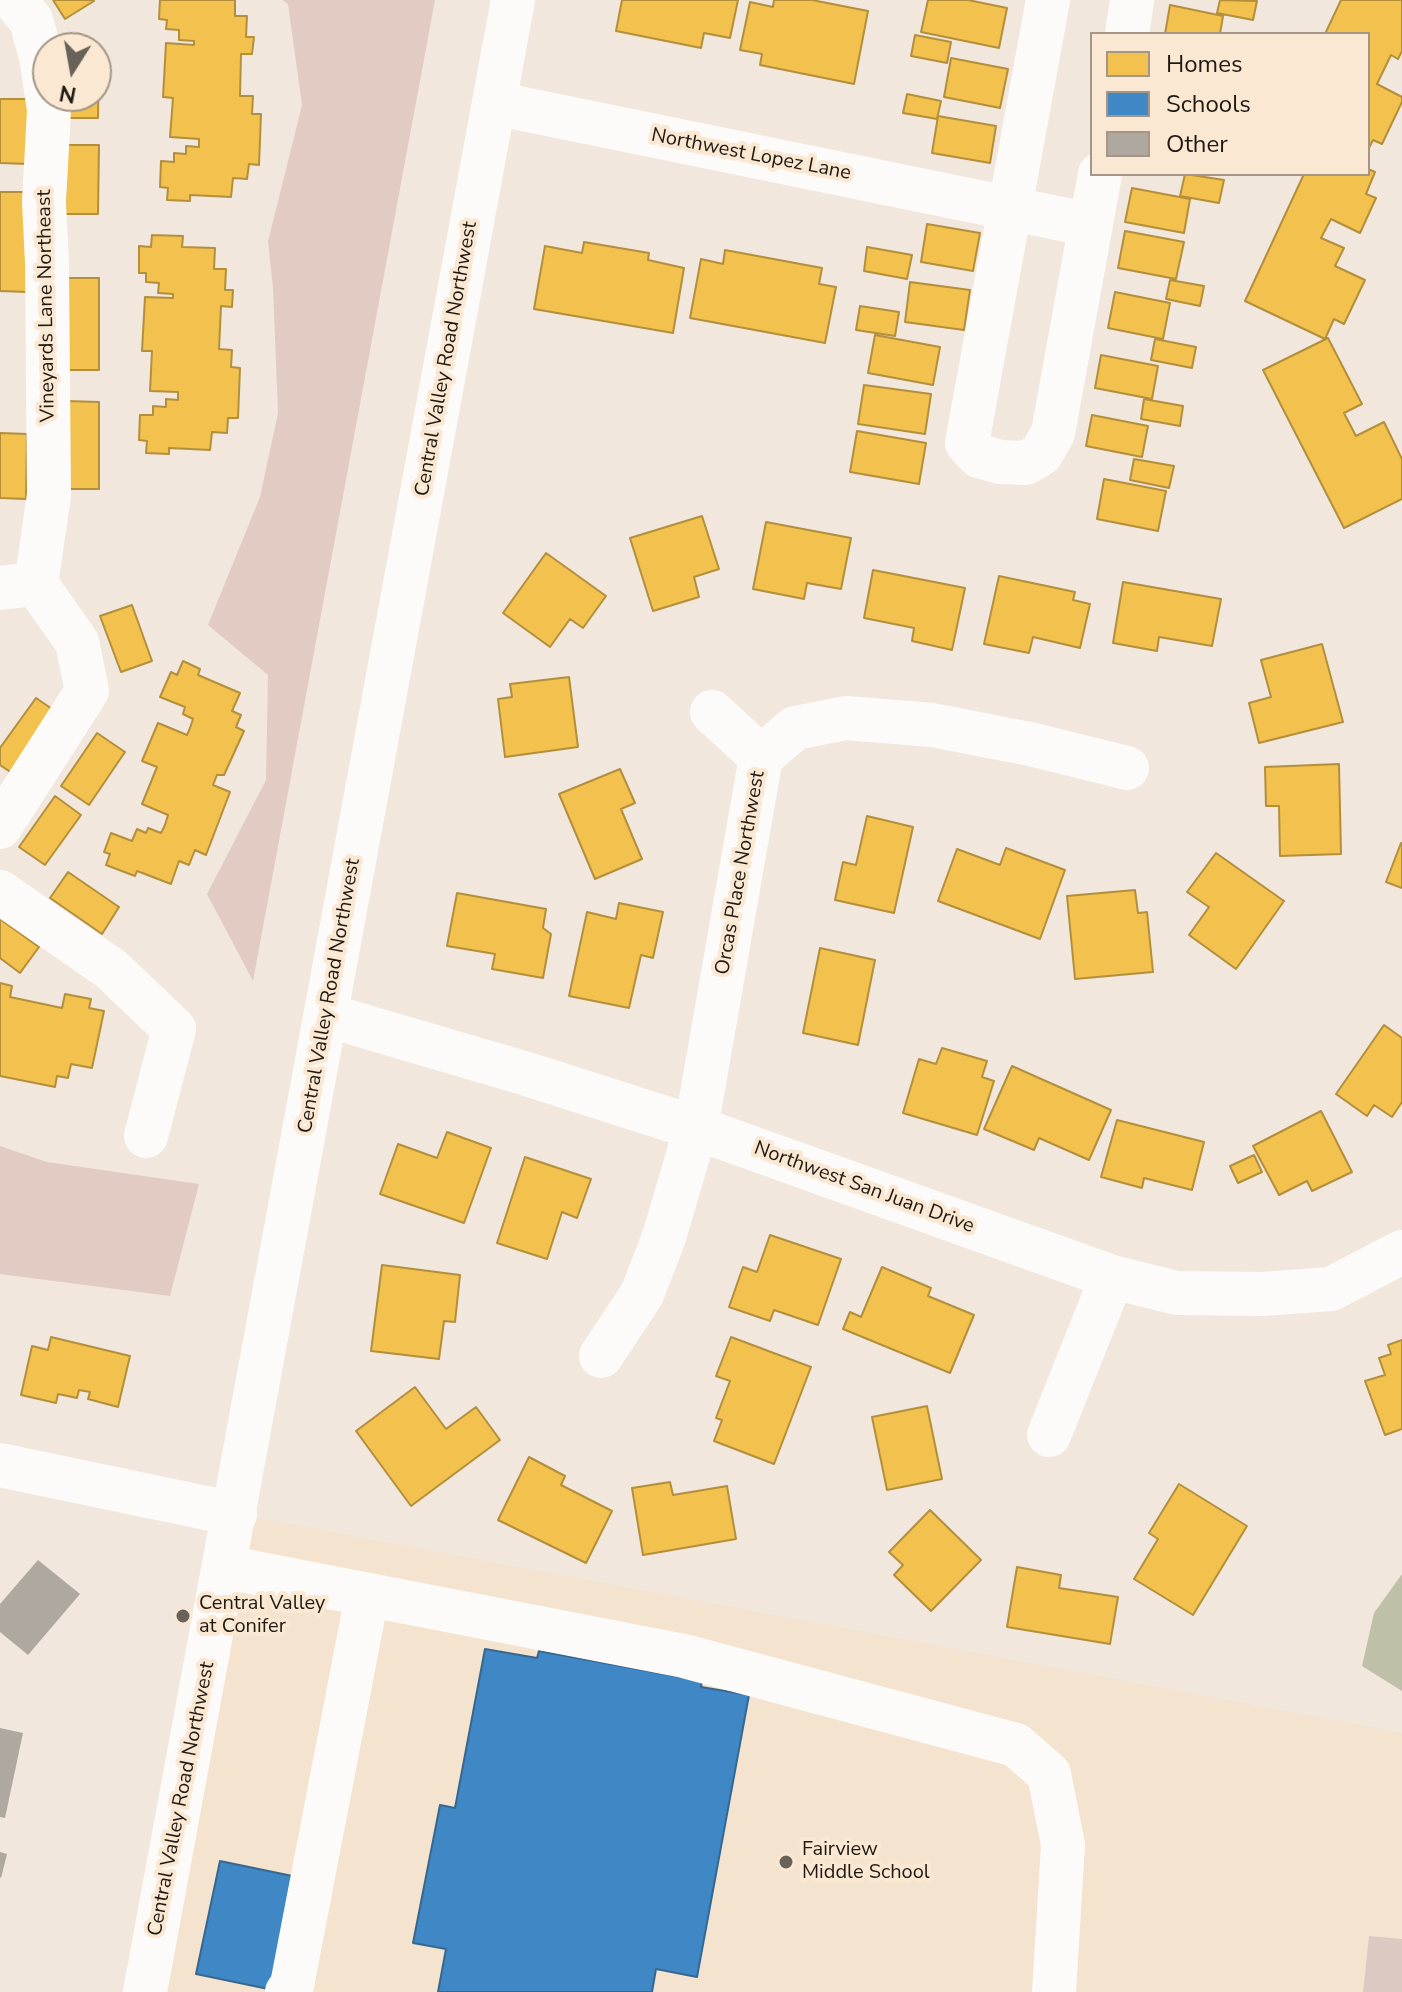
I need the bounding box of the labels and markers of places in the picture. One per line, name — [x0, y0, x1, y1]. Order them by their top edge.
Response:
place label: Central Valley at Conifer — [199, 1592, 325, 1639]
marker: Central Valley at Conifer — [174, 1607, 192, 1625]
place label: Fairview Middle School — [802, 1838, 930, 1885]
marker: Fairview Middle School — [777, 1853, 795, 1871]

